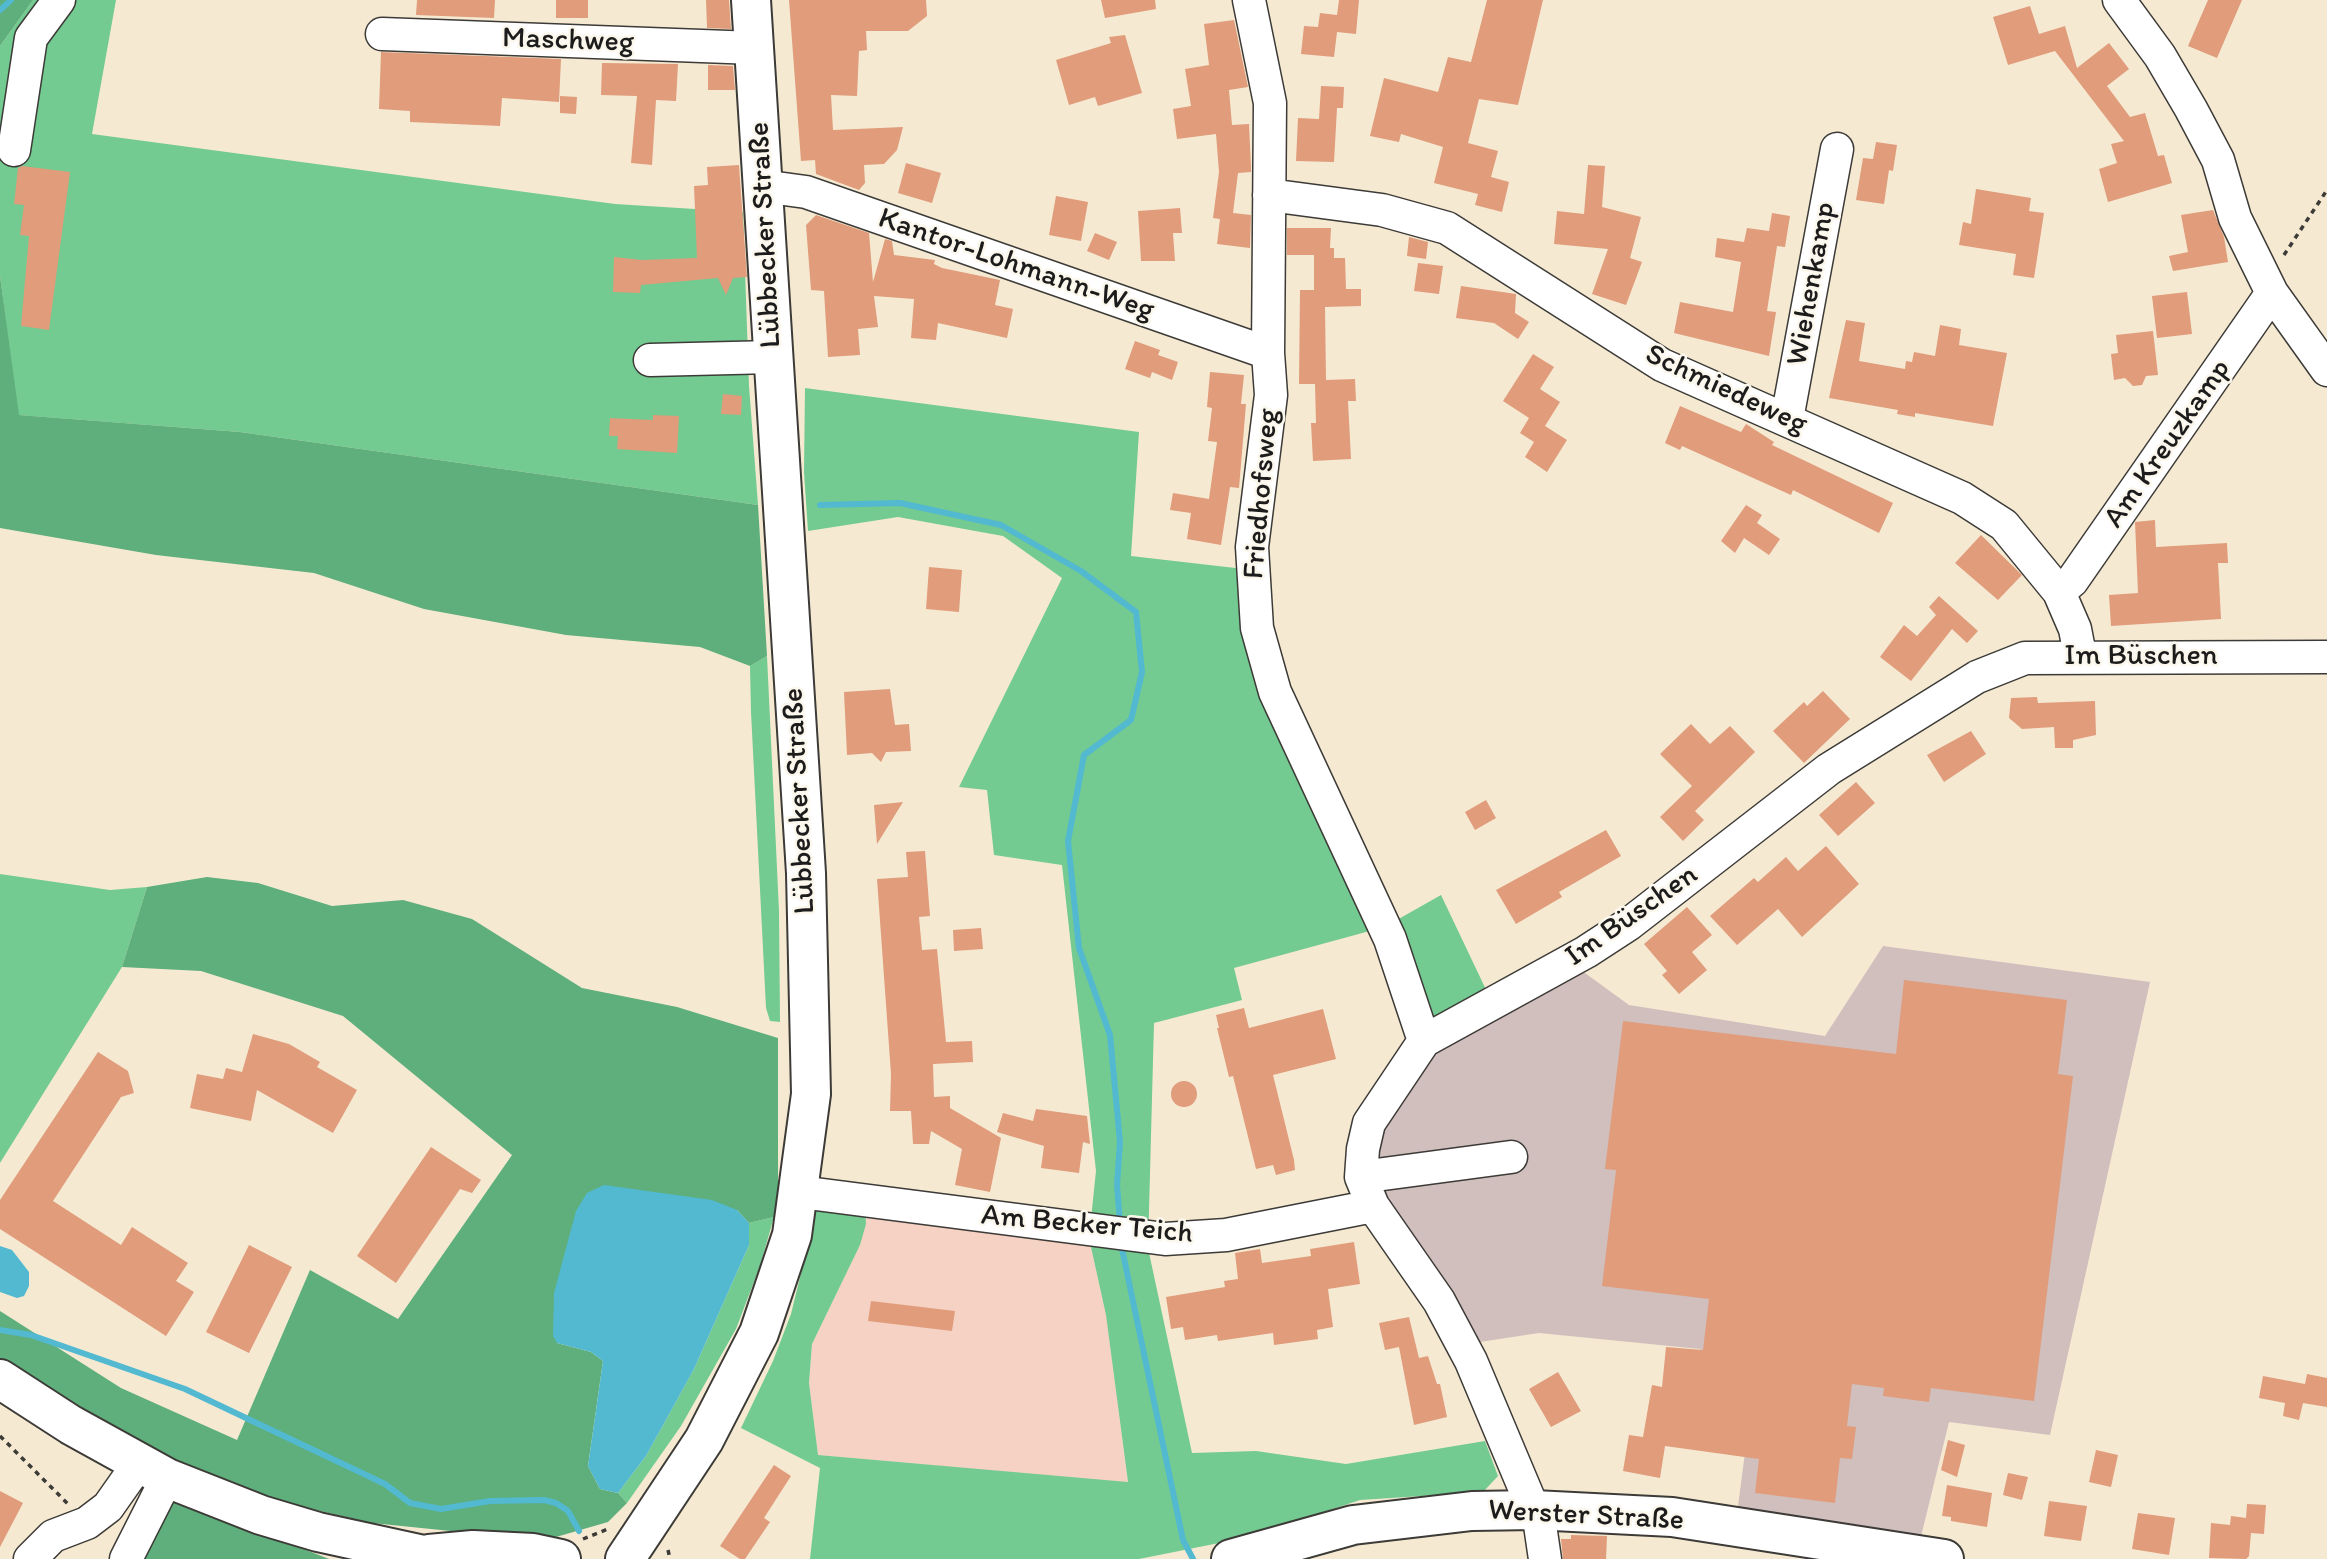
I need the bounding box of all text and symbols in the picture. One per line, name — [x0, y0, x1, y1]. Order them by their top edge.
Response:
street label: Maschweg — [501, 21, 635, 61]
street label: Lübbecker Straße — [742, 121, 790, 349]
street label: Wiehenkamp — [1780, 199, 1844, 369]
street label: Kantor-Lohmann-Weg — [873, 201, 1159, 329]
street label: Schmiedeweg — [1639, 337, 1813, 443]
street label: Am Kreuzkamp — [2097, 353, 2239, 535]
street label: Friedhofsweg — [1237, 407, 1287, 581]
street label: Im Büschen — [2064, 638, 2218, 674]
street label: Lübbecker Straße — [776, 687, 824, 915]
street label: Im Büschen — [1559, 857, 1705, 975]
street label: Am Becker Teich — [980, 1198, 1194, 1252]
street label: Werster Straße — [1487, 1493, 1685, 1539]

